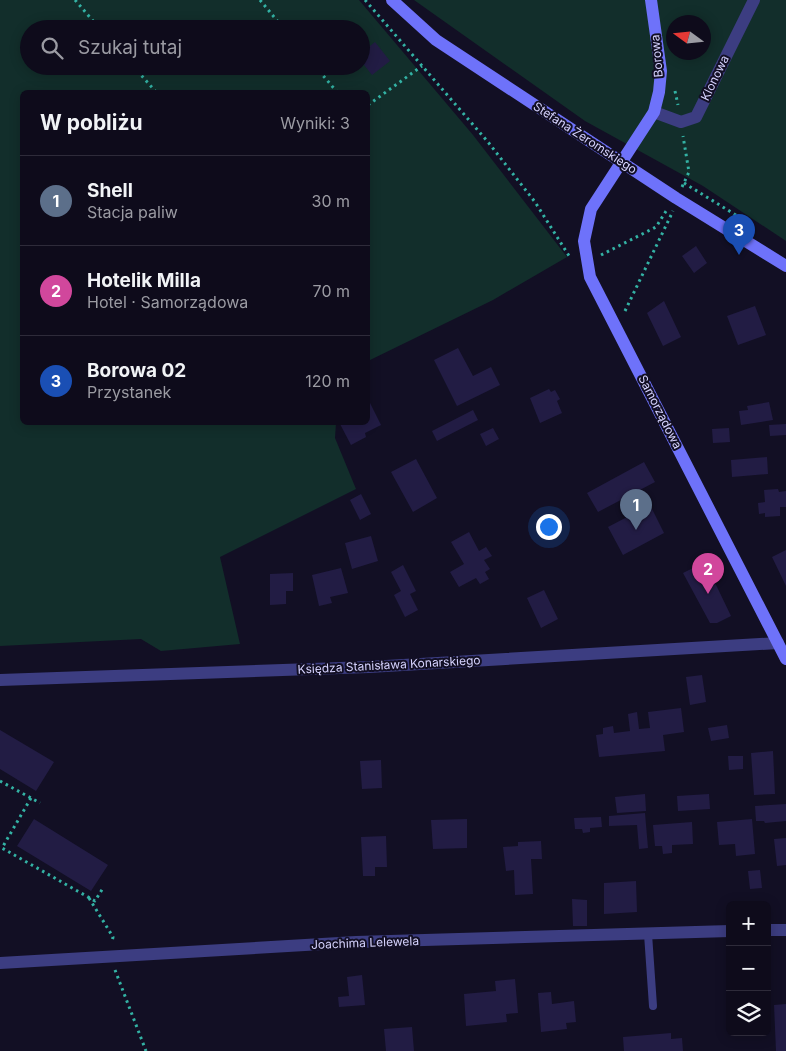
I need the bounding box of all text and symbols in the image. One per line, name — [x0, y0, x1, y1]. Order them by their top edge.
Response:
north arrow — [666, 15, 711, 60]
search box — [20, 20, 370, 75]
icon: search — [38, 34, 66, 62]
street label: Borowa — [647, 34, 666, 78]
text: Szukaj tutaj — [78, 36, 182, 59]
street label: Klonowa — [697, 53, 732, 103]
street label: Stefana Żeromskiego — [531, 98, 640, 177]
text: W pobliżu — [40, 110, 143, 135]
text: Wyniki: 3 — [280, 113, 350, 133]
text: Shell — [87, 179, 133, 202]
text: 1 — [53, 191, 59, 211]
text: 30 m — [312, 191, 350, 211]
text: Stacja paliw — [87, 202, 178, 222]
pin: 3 — [723, 214, 755, 255]
text: Hotelik Milla — [87, 269, 201, 292]
text: 2 — [51, 281, 61, 301]
text: 70 m — [313, 281, 350, 301]
text: Hotel · Samorządowa — [87, 292, 248, 312]
text: Borowa 02 — [87, 359, 186, 382]
text: 3 — [51, 371, 61, 391]
text: 120 m — [305, 371, 350, 391]
street label: Samorządowa — [635, 372, 685, 451]
text: Przystanek — [87, 382, 171, 402]
pin: 1 — [620, 489, 652, 530]
your location — [536, 514, 562, 540]
pin: 2 — [692, 553, 724, 594]
street label: Księdza Stanisława Konarskiego — [297, 652, 481, 677]
map controls — [726, 901, 771, 1036]
button: + — [726, 901, 771, 946]
street label: Joachima Lelewela — [311, 933, 419, 952]
button: − — [726, 946, 771, 991]
button: layers — [726, 991, 771, 1036]

